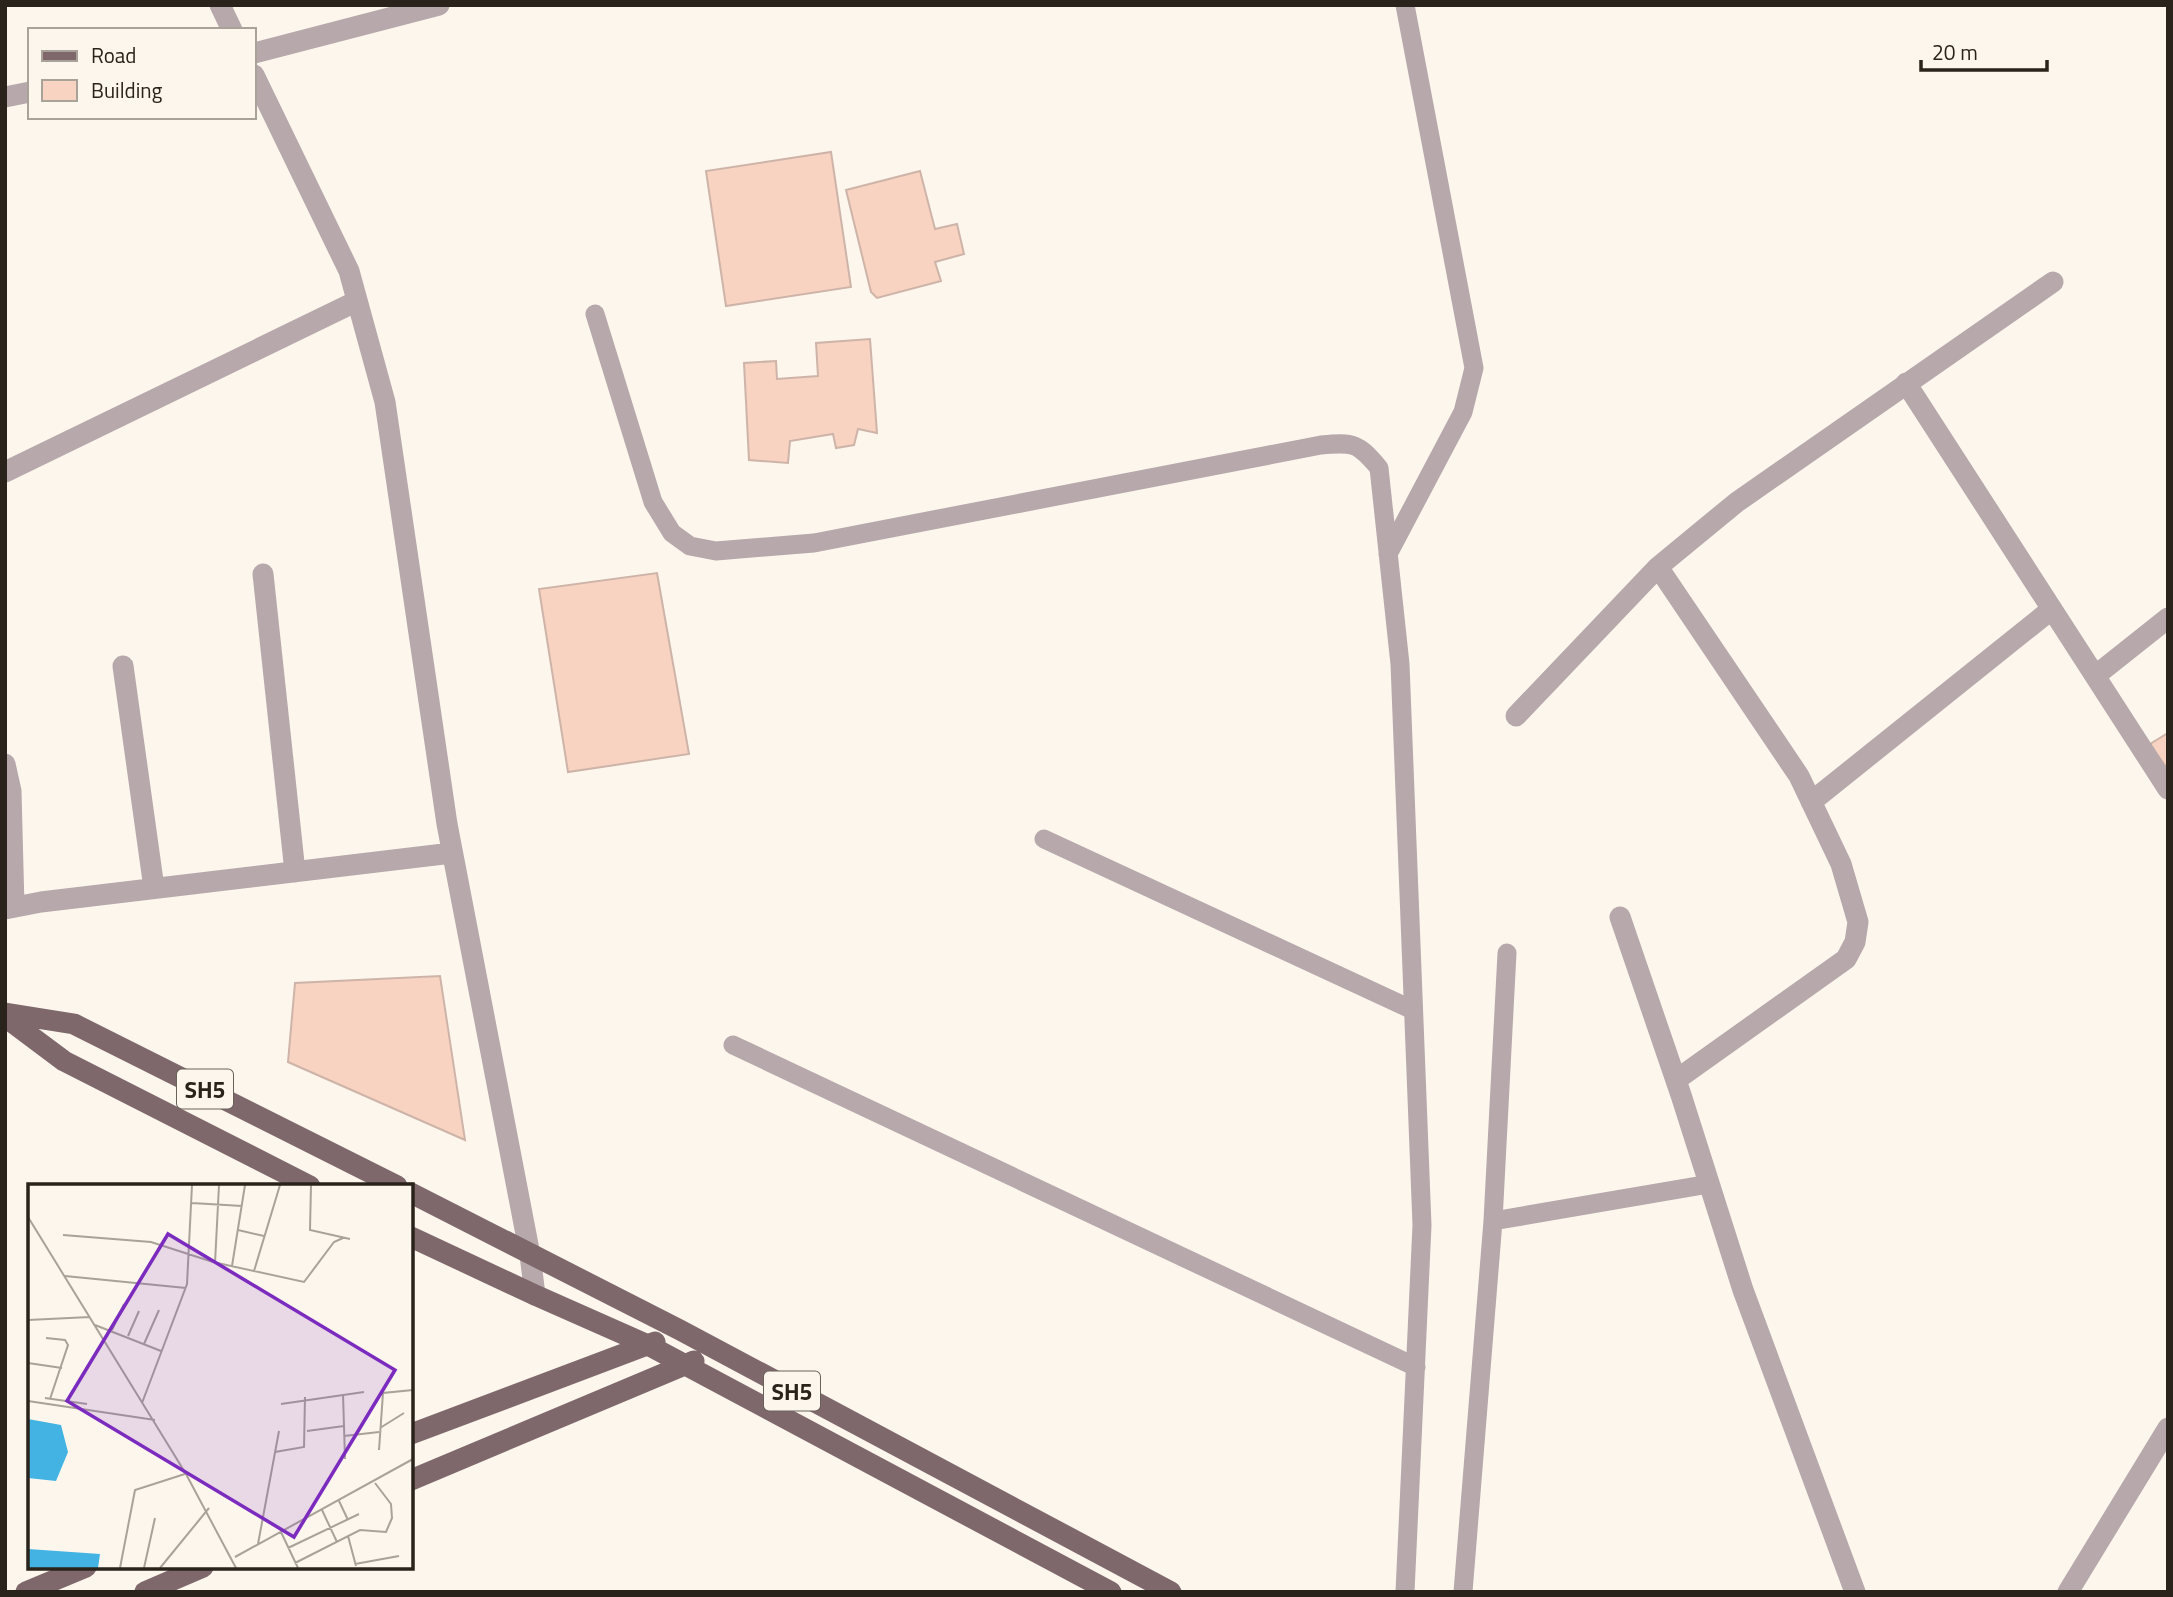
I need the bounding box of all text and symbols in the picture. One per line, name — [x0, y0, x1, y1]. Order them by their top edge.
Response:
legend — [28, 28, 256, 119]
scale bar — [1921, 28, 2047, 72]
text: 20 m — [1932, 36, 1978, 68]
text: Road — [91, 39, 136, 71]
text: Building — [91, 74, 163, 106]
road number: SH5 — [177, 1070, 233, 1108]
inset map — [28, 1184, 413, 1569]
road number: SH5 — [764, 1372, 820, 1410]

